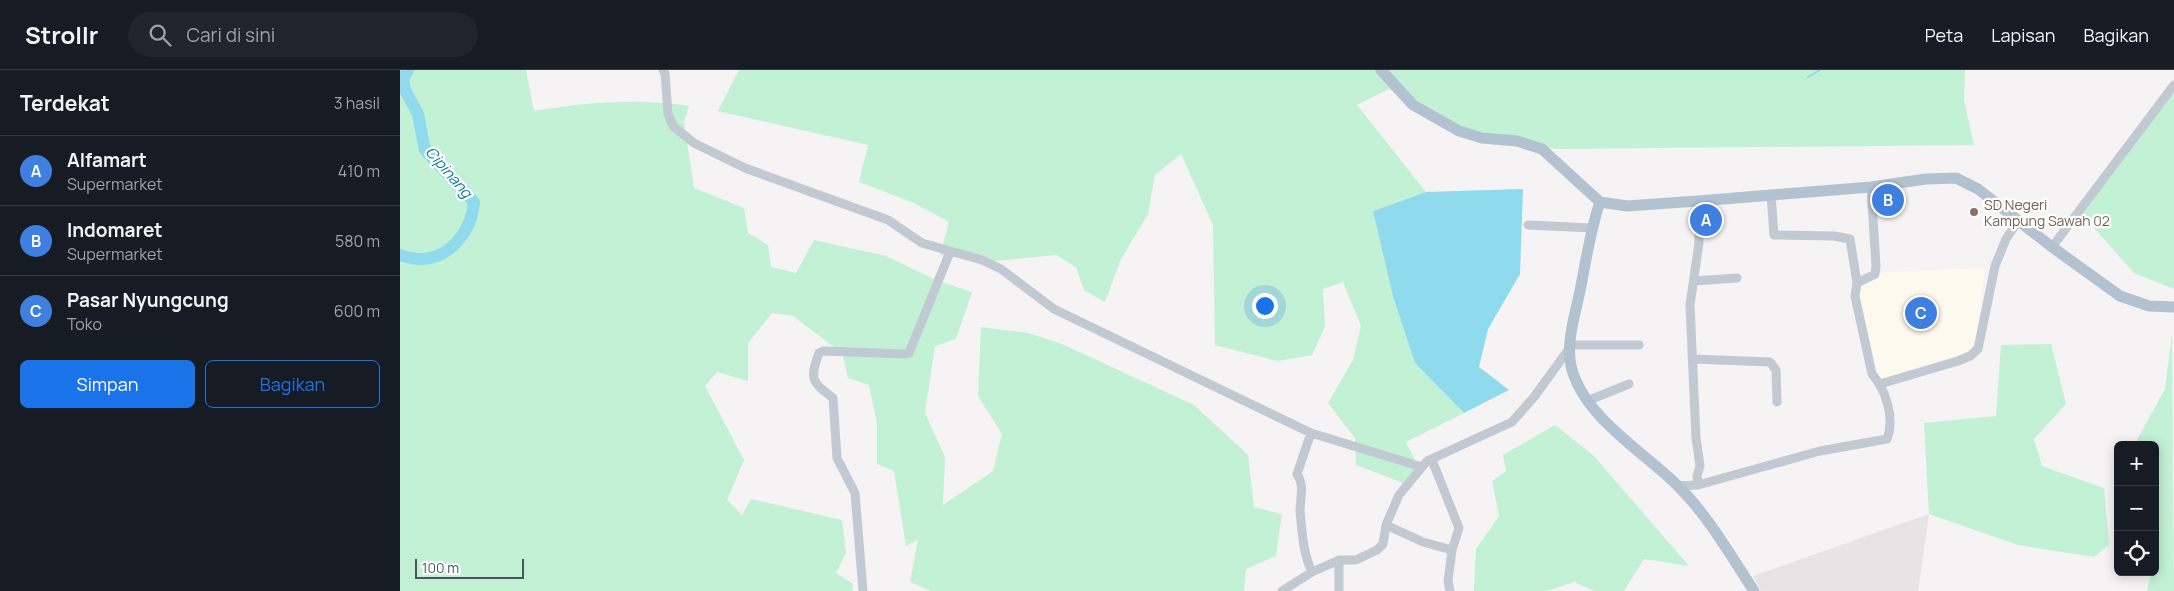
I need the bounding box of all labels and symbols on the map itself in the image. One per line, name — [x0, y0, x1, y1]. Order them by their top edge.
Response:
water label: Cipinang — [421, 142, 478, 203]
pin: B — [1872, 181, 1904, 219]
place label: SD Negeri Kampung Sawah 02 — [1984, 195, 2110, 230]
pin: A — [1690, 201, 1722, 239]
marker: SD Negeri Kampung Sawah 02 — [1968, 206, 1980, 218]
your location — [1252, 293, 1278, 319]
pin: C — [1905, 294, 1937, 332]
scale bar — [415, 556, 524, 579]

